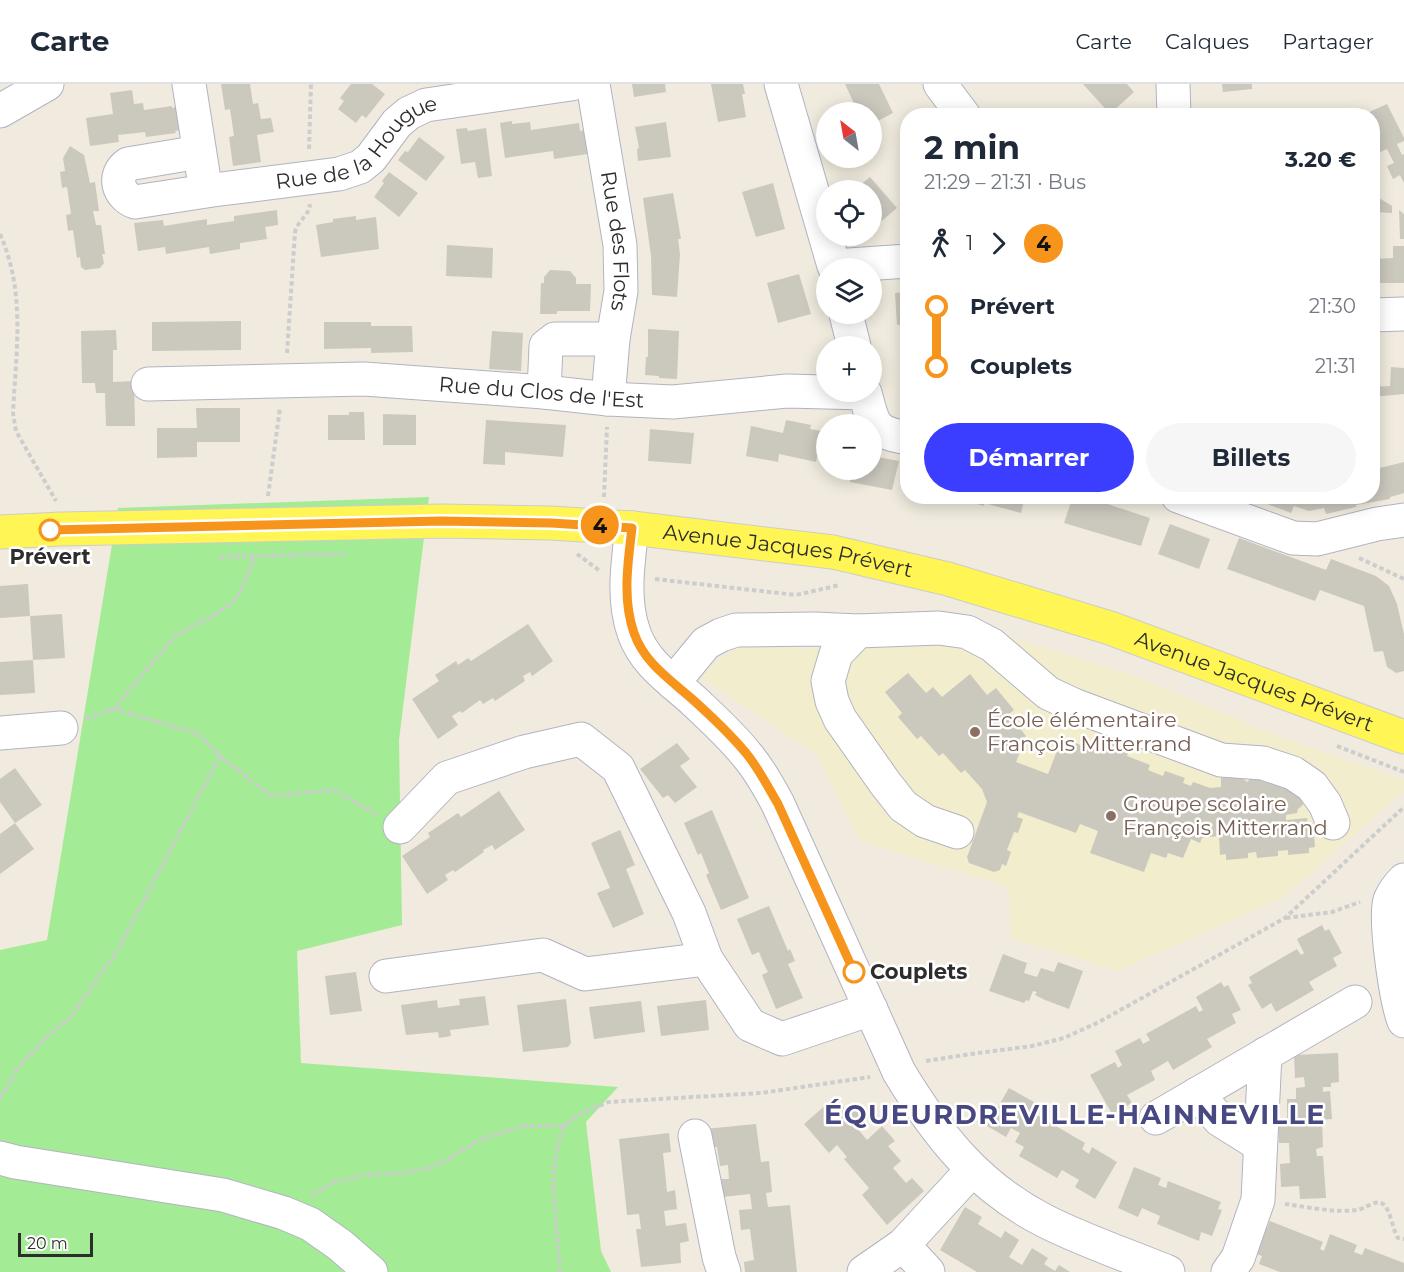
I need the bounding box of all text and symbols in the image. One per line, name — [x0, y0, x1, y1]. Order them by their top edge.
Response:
text: Carte — [30, 24, 109, 58]
text: Carte — [1075, 29, 1132, 54]
text: Calques — [1165, 29, 1249, 54]
text: Partager — [1282, 29, 1374, 54]
street label: Rue de la Hougue — [274, 91, 438, 194]
north arrow — [816, 102, 882, 168]
map controls — [816, 102, 882, 480]
text: 2 min — [924, 127, 1020, 167]
text: 3.20 € — [1285, 146, 1356, 173]
street label: Rue des Flots — [596, 169, 634, 313]
text: 21:29 – 21:31 · Bus — [924, 170, 1086, 194]
button: locate — [816, 180, 882, 246]
icon: walk — [924, 227, 957, 260]
icon: forward — [982, 227, 1015, 260]
text: 1 — [966, 231, 973, 255]
text: 4 — [1036, 231, 1051, 256]
button: layers — [816, 258, 882, 324]
text: Prévert — [970, 293, 1055, 320]
text: 21:30 — [1309, 294, 1356, 318]
button: + — [816, 336, 882, 402]
text: Couplets — [970, 353, 1072, 380]
text: 21:31 — [1315, 354, 1356, 378]
street label: Rue du Clos de l'Est — [438, 371, 645, 413]
button: − — [816, 414, 882, 480]
button: Démarrer — [924, 423, 1134, 492]
button: Billets — [1146, 423, 1356, 492]
line badge: 4 — [580, 506, 620, 544]
text: 4 — [593, 513, 607, 538]
marker: Prévert — [39, 519, 61, 541]
street label: Avenue Jacques Prévert — [662, 519, 915, 582]
place label: Prévert — [9, 544, 91, 569]
street label: Avenue Jacques Prévert — [1132, 625, 1377, 737]
place label: École élémentaire François Mitterrand — [987, 707, 1192, 756]
marker: École élémentaire François Mitterrand — [968, 725, 982, 739]
place label: Groupe scolaire François Mitterrand — [1123, 791, 1328, 840]
marker: Groupe scolaire François Mitterrand — [1104, 809, 1118, 823]
place label: Couplets — [870, 959, 967, 984]
marker: Couplets — [843, 961, 865, 983]
district label: ÉQUEURDREVILLE-HAINNEVILLE — [824, 1098, 1326, 1131]
scale bar — [18, 1230, 93, 1258]
text: 20 m — [27, 1234, 68, 1253]

